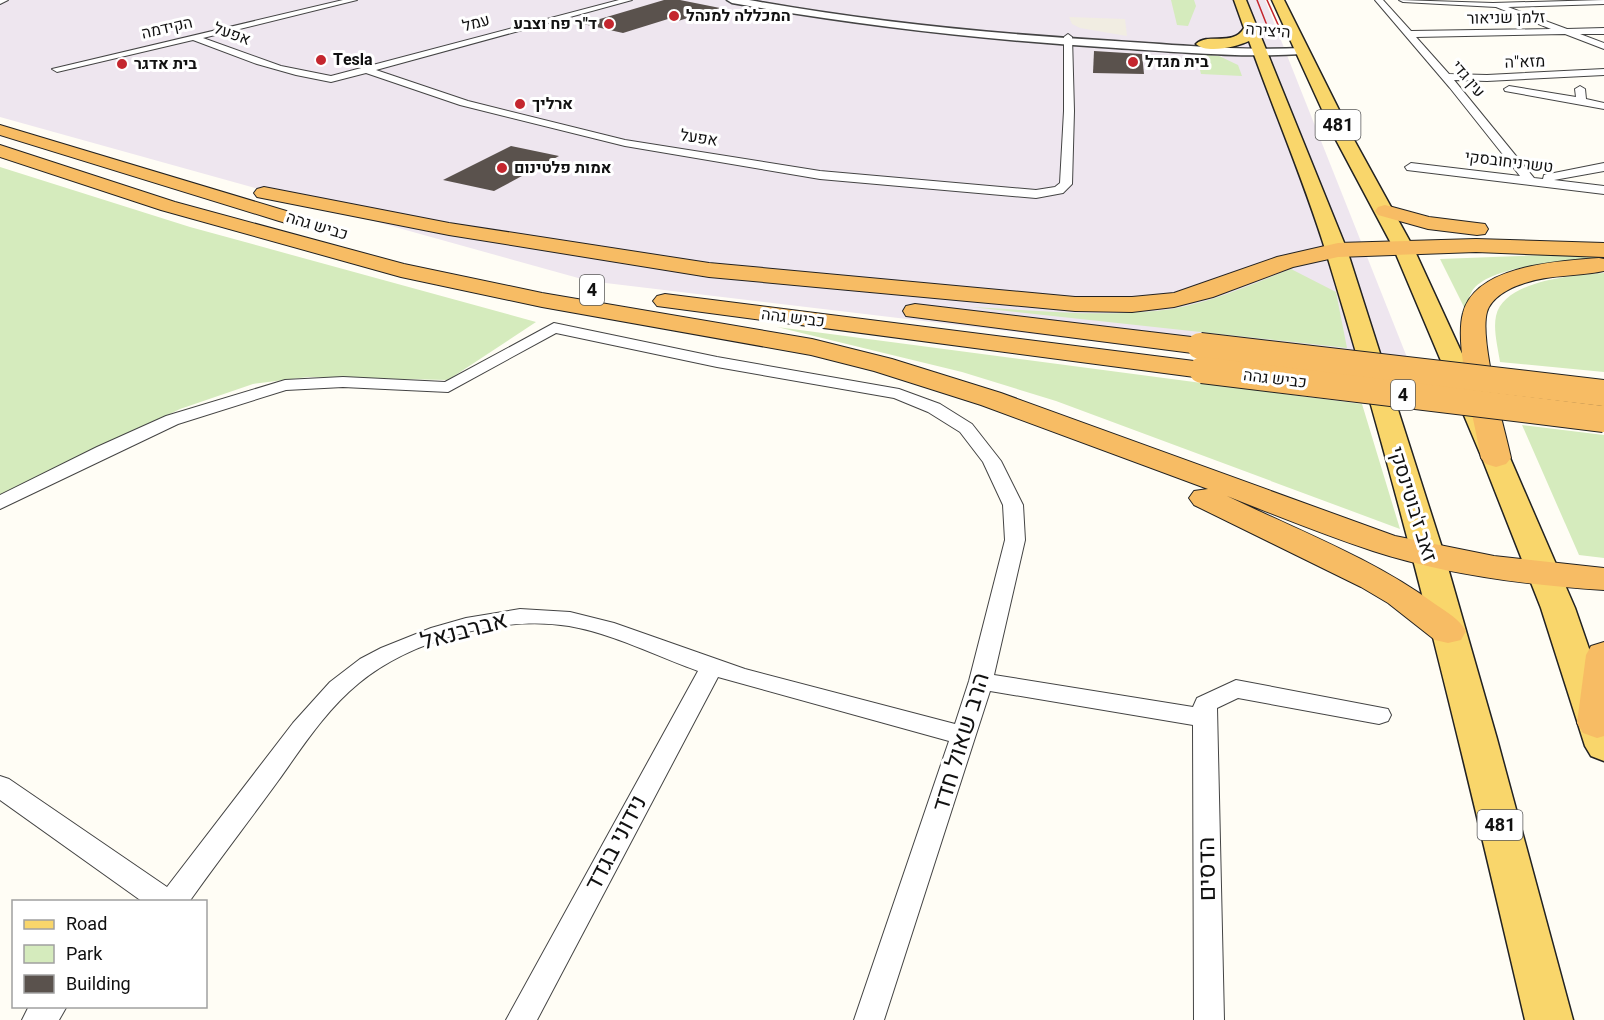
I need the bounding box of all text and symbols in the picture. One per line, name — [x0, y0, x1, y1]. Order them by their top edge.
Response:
place label: המכללה למנהל — [686, 4, 791, 28]
street label: זלמן שניאור — [1466, 5, 1546, 31]
street label: עמל — [460, 8, 492, 38]
marker: המכללה למנהל — [667, 9, 681, 23]
street label: הקידמה — [139, 10, 195, 46]
place label: ד"ר פח וצבע — [513, 12, 597, 36]
street label: אפעל — [210, 16, 254, 52]
marker: ד"ר פח וצבע — [602, 17, 616, 31]
street label: היצירה — [1245, 17, 1291, 45]
place label: Tesla — [333, 48, 373, 72]
street label: מזא"ה — [1504, 49, 1546, 75]
place label: בית מגדל — [1145, 50, 1209, 74]
place label: בית אדגר — [134, 52, 197, 76]
marker: Tesla — [314, 53, 328, 67]
marker: בית מגדל — [1126, 55, 1140, 69]
street label: עין גדי — [1445, 55, 1491, 103]
marker: בית אדגר — [115, 57, 129, 71]
place label: ארליך — [532, 92, 573, 116]
marker: ארליך — [513, 97, 527, 111]
road number: 481 — [1316, 110, 1360, 140]
street label: אפעל — [678, 123, 720, 153]
street label: טשרניחובסקי — [1463, 145, 1555, 179]
place label: אמות פלטינום — [514, 156, 612, 180]
marker: אמות פלטינום — [495, 161, 509, 175]
street label: כביש גהה — [283, 205, 351, 247]
road number: 4 — [580, 275, 604, 305]
street label: כביש גהה — [760, 302, 826, 334]
street label: כביש גהה — [1242, 363, 1308, 395]
road number: 4 — [1391, 380, 1415, 410]
street label: זאב ז'בוטינסקי — [1382, 443, 1444, 565]
street label: אברבנאל — [417, 603, 511, 659]
street label: הרב שאול חדד — [923, 668, 999, 816]
street label: נידוני בגדד — [576, 789, 656, 897]
road number: 481 — [1478, 810, 1522, 840]
street label: הדסים — [1189, 836, 1225, 902]
legend — [12, 900, 207, 1008]
text: Road — [66, 911, 107, 938]
text: Park — [66, 941, 103, 968]
text: Building — [66, 971, 131, 998]

